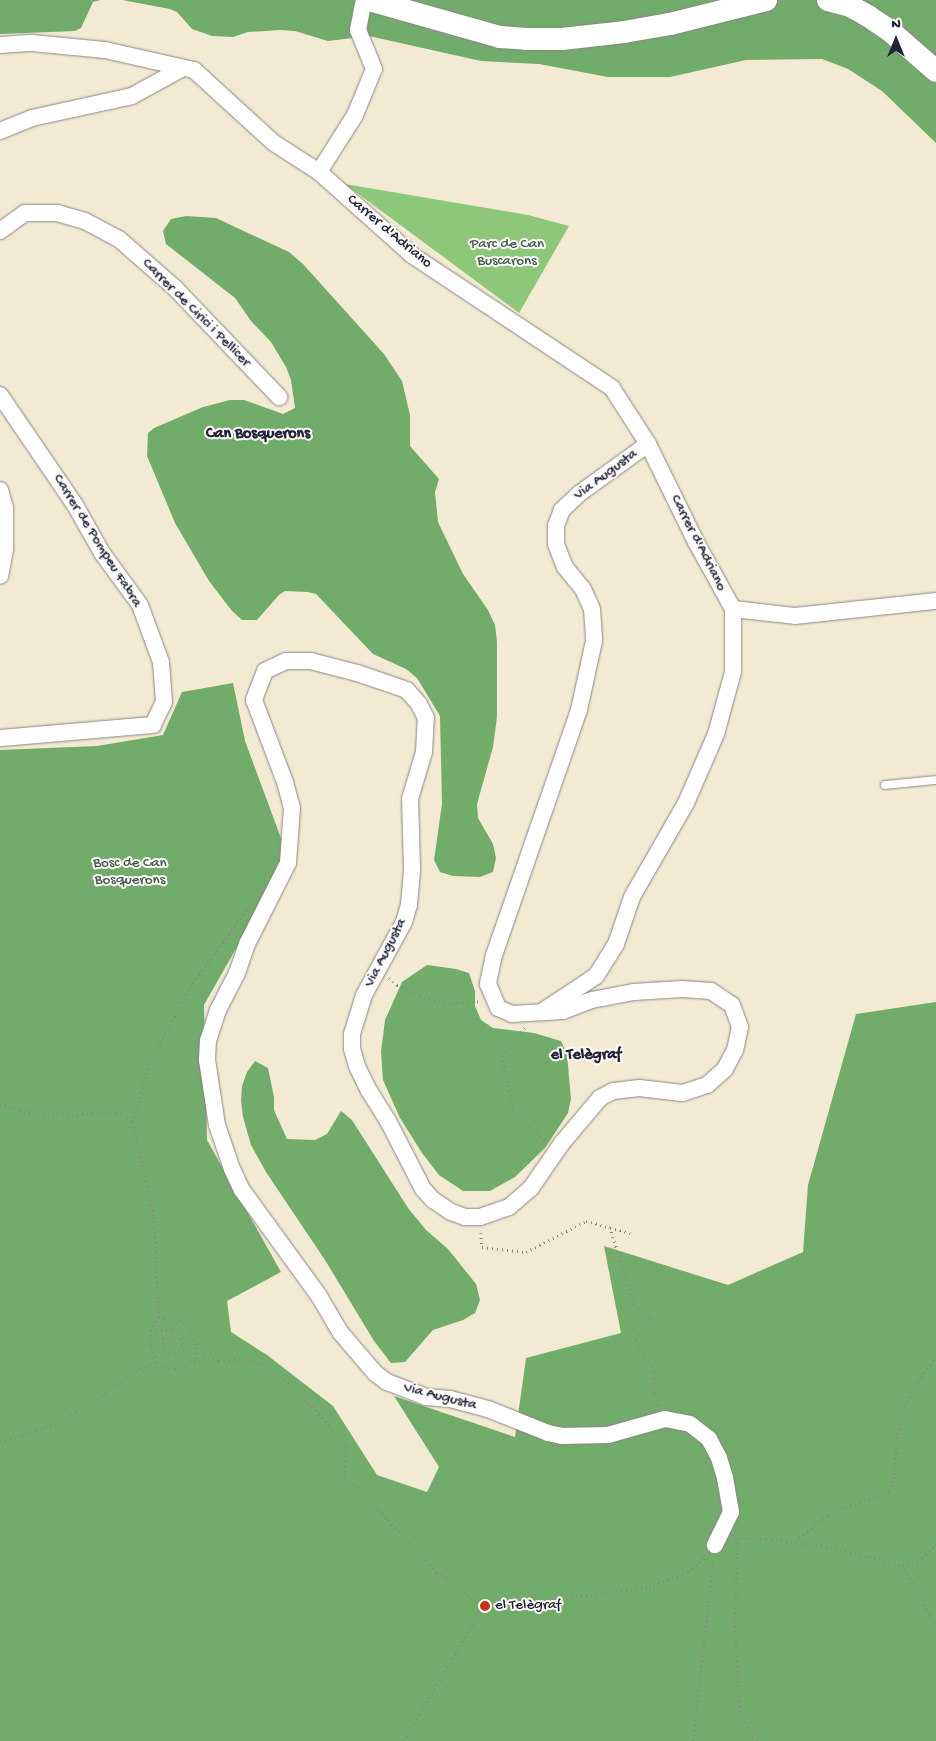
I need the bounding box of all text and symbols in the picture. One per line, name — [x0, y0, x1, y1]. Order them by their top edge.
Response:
north arrow — [871, 15, 921, 65]
text: N — [891, 16, 901, 33]
street label: Carrer d'Adriano — [343, 191, 435, 273]
park label: Parc de Can Buscarons — [470, 235, 544, 270]
street label: Carrer de Cirici i Pellicer — [138, 255, 254, 371]
district label: Can Bosquerons — [206, 425, 310, 445]
street label: Via Augusta — [571, 445, 641, 505]
street label: Carrer de Pompeu Fabra — [49, 471, 145, 611]
street label: Carrer d'Adriano — [666, 492, 730, 594]
park label: Bosc de Can Bosquerons — [93, 854, 167, 889]
street label: Via Augusta — [361, 916, 411, 990]
district label: el Telègraf — [551, 1046, 621, 1066]
street label: Via Augusta — [401, 1379, 479, 1415]
place label: el Telègraf — [495, 1597, 561, 1615]
marker: el Telègraf — [479, 1600, 491, 1612]

